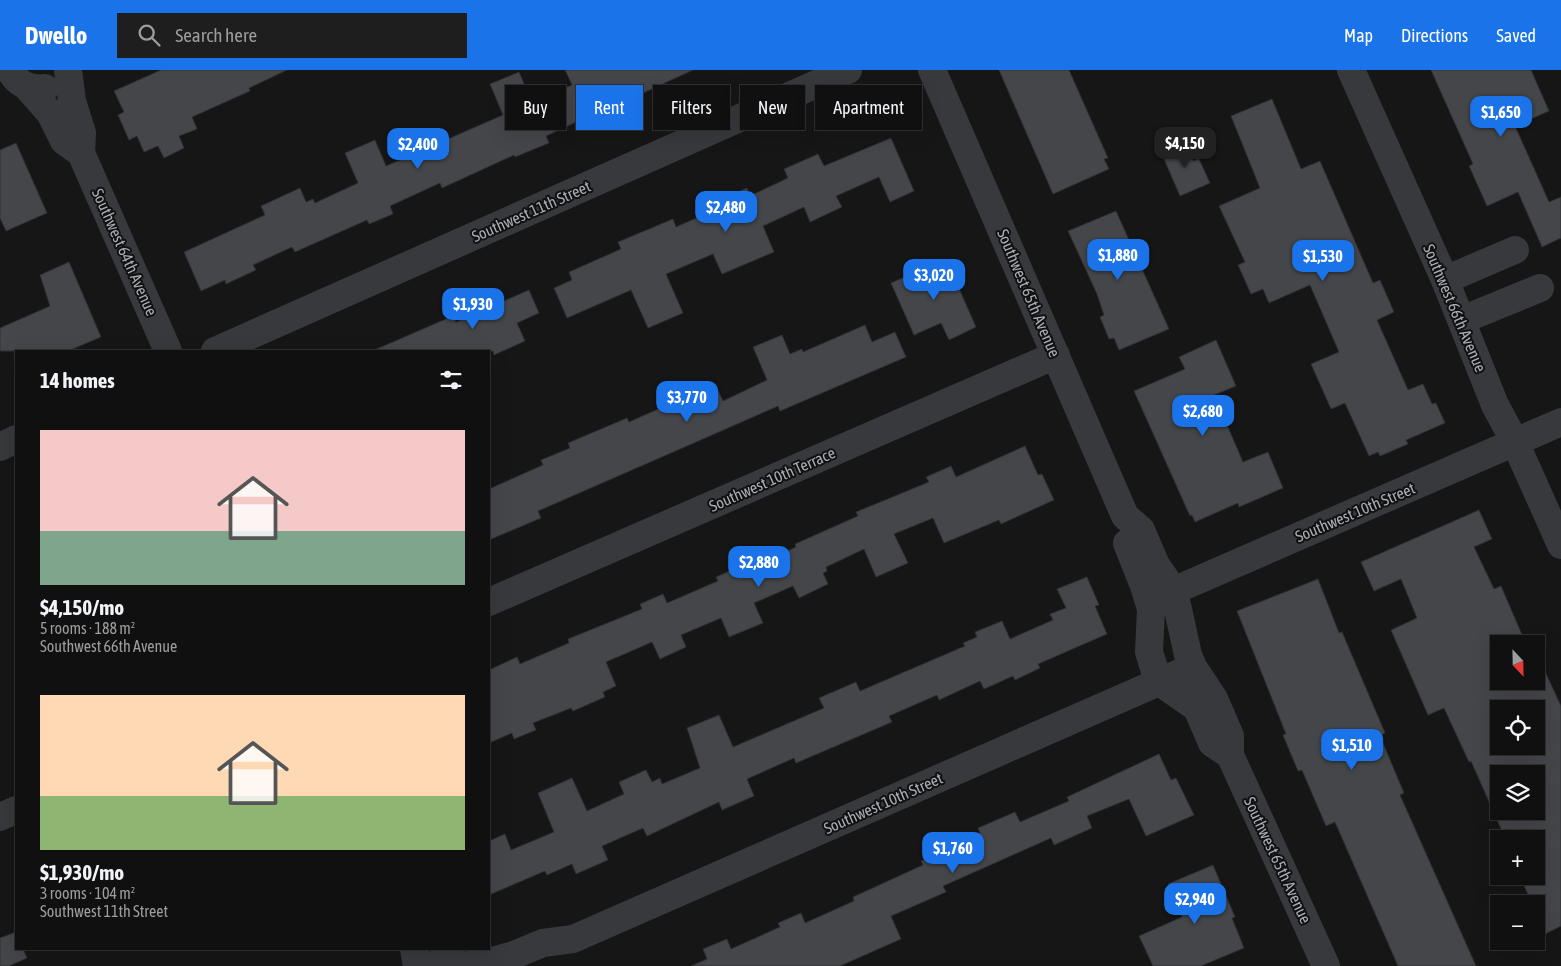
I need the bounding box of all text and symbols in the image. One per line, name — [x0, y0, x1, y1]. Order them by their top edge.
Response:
search box — [117, 13, 467, 58]
icon: search — [135, 21, 163, 49]
text: Dwello — [25, 22, 87, 49]
text: Search here — [175, 24, 257, 46]
text: Map — [1344, 25, 1373, 46]
text: Directions — [1401, 25, 1468, 46]
text: Saved — [1496, 25, 1536, 46]
chip: Buy — [505, 85, 566, 130]
chip: Rent — [576, 85, 643, 130]
chip: Filters — [653, 85, 730, 130]
chip: New — [740, 85, 805, 130]
chip: Apartment — [815, 85, 922, 130]
pin: $1,650 — [1460, 96, 1542, 138]
text: $1,650 — [1481, 103, 1521, 121]
pin: $4,150 — [1144, 126, 1226, 169]
pin: $2,400 — [377, 128, 459, 170]
text: $4,150 — [1165, 134, 1205, 152]
text: $2,400 — [398, 135, 438, 153]
street label: Southwest 11th Street — [469, 177, 594, 245]
street label: Southwest 64th Avenue — [89, 186, 161, 318]
pin: $2,480 — [685, 190, 767, 233]
text: $2,480 — [706, 198, 746, 216]
street label: Southwest 65th Avenue — [994, 226, 1064, 360]
pin: $1,880 — [1077, 238, 1159, 281]
pin: $1,530 — [1282, 240, 1364, 282]
street label: Southwest 66th Avenue — [1420, 241, 1490, 375]
text: $1,880 — [1098, 246, 1138, 264]
text: $1,530 — [1303, 247, 1343, 265]
pin: $3,020 — [893, 258, 975, 301]
text: $3,020 — [914, 266, 954, 284]
pin: $1,930 — [432, 288, 514, 330]
text: $1,930 — [453, 295, 493, 313]
icon: filters — [437, 366, 465, 394]
text: 14 homes — [40, 368, 115, 392]
pin: $3,770 — [646, 380, 728, 423]
text: $3,770 — [667, 388, 707, 406]
pin: $2,680 — [1162, 394, 1244, 437]
text: $2,680 — [1183, 402, 1223, 420]
street label: Southwest 10th Terrace — [706, 443, 838, 515]
icon: home — [208, 463, 298, 553]
street label: Southwest 10th Street — [1292, 479, 1418, 545]
pin: $2,880 — [718, 546, 800, 588]
text: $2,880 — [739, 553, 779, 571]
text: $4,150/mo — [40, 595, 124, 619]
text: 5 rooms · 188 m² — [40, 619, 135, 637]
north arrow — [1490, 635, 1545, 690]
map controls — [1490, 635, 1545, 950]
text: Southwest 66th Avenue — [40, 637, 177, 655]
button: locate — [1490, 700, 1545, 755]
icon: home — [208, 728, 298, 818]
pin: $1,510 — [1311, 728, 1393, 771]
text: $1,510 — [1332, 736, 1372, 754]
button: layers — [1490, 765, 1545, 820]
street label: Southwest 10th Street — [821, 769, 946, 837]
street label: Southwest 65th Avenue — [1241, 794, 1315, 926]
button: + — [1490, 830, 1545, 885]
pin: $1,760 — [912, 832, 994, 874]
text: $1,760 — [933, 839, 973, 857]
text: $1,930/mo — [40, 860, 124, 884]
pin: $2,940 — [1154, 882, 1236, 925]
text: 3 rooms · 104 m² — [40, 884, 135, 902]
text: $2,940 — [1175, 890, 1215, 908]
button: − — [1490, 895, 1545, 950]
text: Southwest 11th Street — [40, 902, 168, 920]

